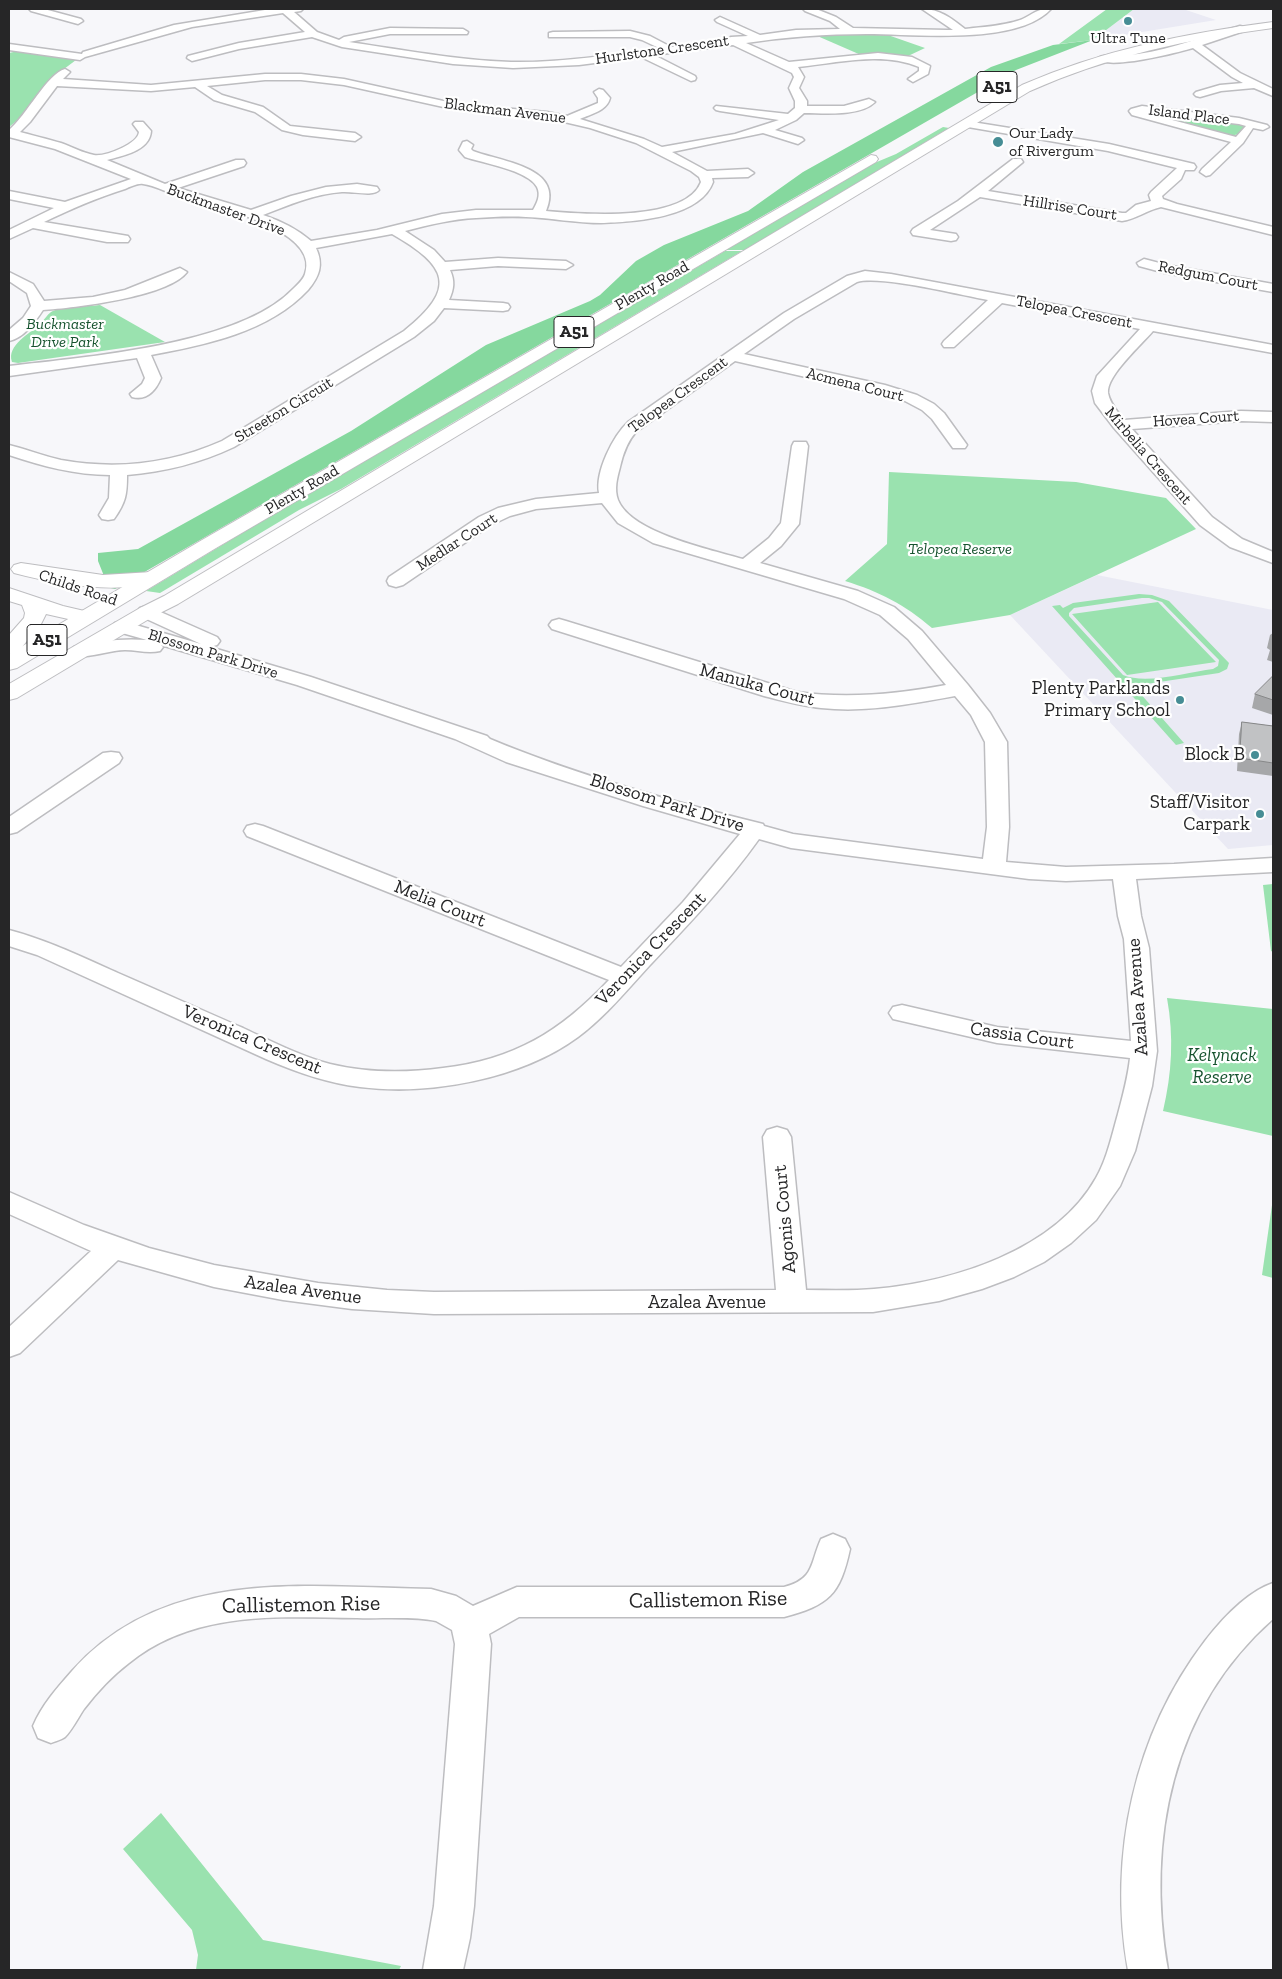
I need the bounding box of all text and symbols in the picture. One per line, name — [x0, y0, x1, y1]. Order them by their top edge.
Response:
marker: Ultra Tune — [1122, 15, 1134, 27]
place label: Ultra Tune — [1090, 28, 1166, 48]
street label: Hurlstone Crescent — [594, 31, 730, 69]
road number: A51 — [977, 72, 1017, 102]
street label: Blackman Avenue — [443, 94, 567, 128]
street label: Island Place — [1147, 100, 1231, 130]
place label: Our Lady of Rivergum — [1009, 123, 1094, 161]
marker: Our Lady of Rivergum — [991, 135, 1005, 149]
street label: Buckmaster Drive — [164, 180, 288, 240]
street label: Hillrise Court — [1022, 191, 1118, 225]
street label: Plenty Road — [612, 257, 692, 315]
street label: Redgum Court — [1156, 257, 1260, 295]
street label: Telopea Crescent — [1014, 291, 1134, 333]
park label: Buckmaster Drive Park — [26, 314, 104, 352]
road number: A51 — [554, 316, 594, 348]
street label: Telopea Crescent — [625, 353, 731, 437]
street label: Acmena Court — [804, 364, 906, 406]
street label: Streeton Circuit — [231, 373, 337, 447]
street label: Mirbelia Crescent — [1100, 403, 1196, 509]
street label: Hovea Court — [1152, 406, 1240, 432]
street label: Plenty Road — [262, 461, 342, 519]
street label: Medlar Court — [413, 509, 501, 575]
park label: Telopea Reserve — [908, 539, 1012, 559]
street label: Childs Road — [36, 566, 120, 610]
road number: A51 — [27, 624, 67, 656]
street label: Blossom Park Drive — [146, 625, 280, 683]
street label: Manuka Court — [697, 659, 817, 711]
place label: Plenty Parklands Primary School — [1032, 678, 1170, 722]
marker: Plenty Parklands Primary School — [1174, 694, 1186, 706]
place label: Block B — [1184, 744, 1245, 766]
marker: Block B — [1249, 749, 1261, 761]
street label: Blossom Park Drive — [587, 769, 747, 837]
place label: Staff/Visitor Carpark — [1150, 792, 1250, 836]
marker: Staff/Visitor Carpark — [1254, 808, 1266, 820]
street label: Melia Court — [391, 875, 489, 933]
street label: Veronica Crescent — [591, 887, 711, 1011]
street label: Azalea Avenue — [1123, 937, 1153, 1057]
street label: Veronica Crescent — [179, 1000, 325, 1080]
street label: Cassia Court — [969, 1017, 1075, 1055]
park label: Kelynack Reserve — [1187, 1045, 1257, 1089]
street label: Agonis Court — [769, 1164, 801, 1274]
street label: Azalea Avenue — [243, 1271, 363, 1309]
street label: Azalea Avenue — [648, 1292, 766, 1314]
street label: Callistemon Rise — [629, 1585, 787, 1615]
street label: Callistemon Rise — [222, 1590, 380, 1620]

